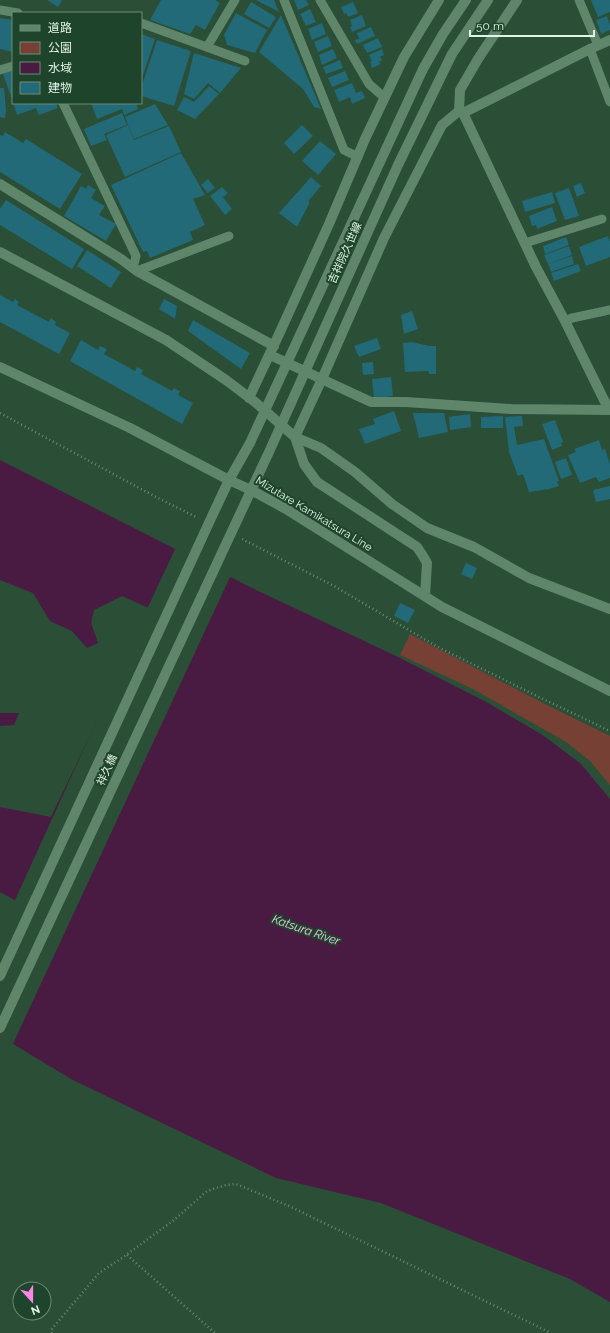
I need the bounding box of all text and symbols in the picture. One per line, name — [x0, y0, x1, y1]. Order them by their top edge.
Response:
legend — [12, 12, 142, 104]
scale bar — [470, 12, 594, 38]
text: 50 m — [476, 19, 504, 33]
text: 道路 — [48, 21, 72, 35]
text: 公園 — [48, 41, 72, 55]
text: 水域 — [48, 61, 72, 75]
text: 建物 — [48, 81, 72, 95]
street label: 吉祥院久世線 — [326, 220, 364, 286]
street label: Mizutare Kamikatsura Line — [253, 474, 375, 554]
street label: 祥久橋 — [94, 752, 120, 788]
water label: Katsura River — [270, 912, 343, 948]
north arrow — [12, 1281, 52, 1321]
text: N — [29, 1302, 42, 1317]

